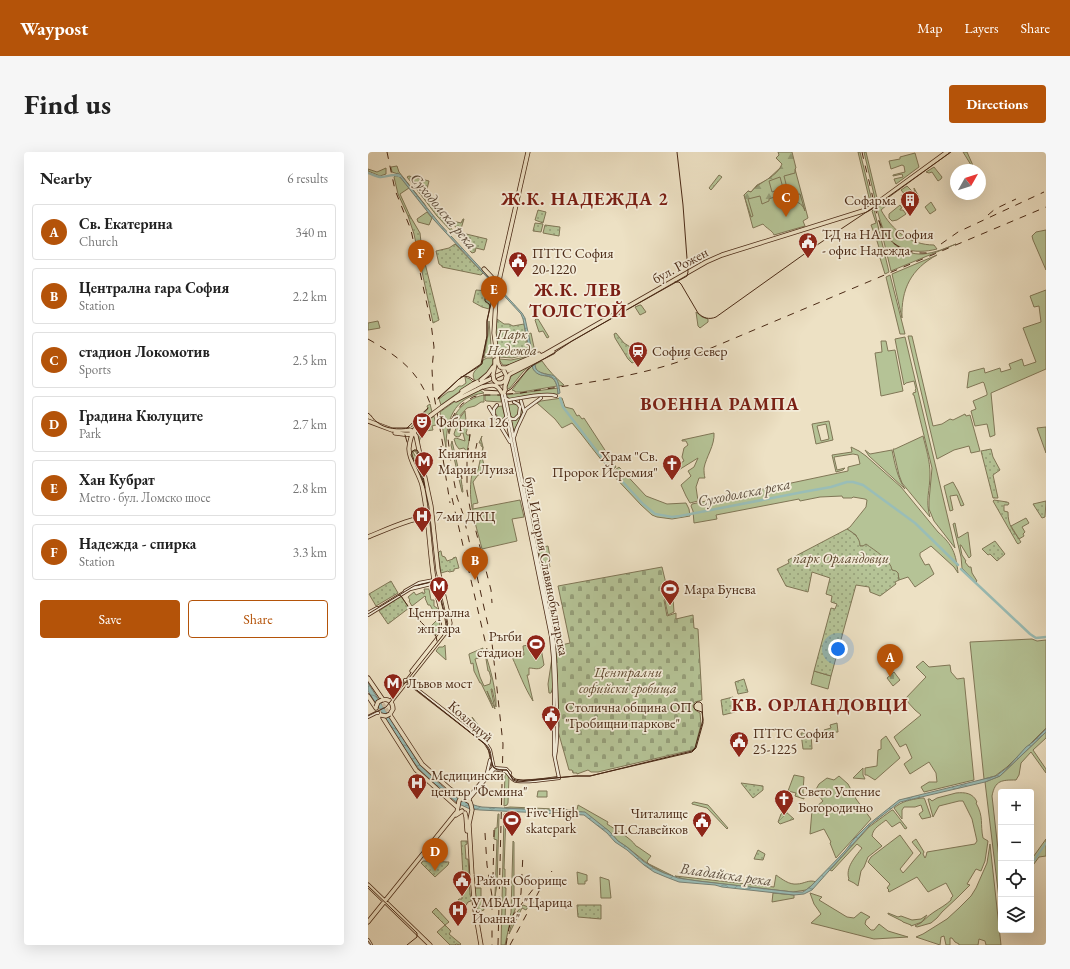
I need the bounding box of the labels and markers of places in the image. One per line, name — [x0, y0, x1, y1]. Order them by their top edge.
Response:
pin: C — [773, 184, 799, 217]
building icon: Софарма — [899, 189, 921, 217]
place label: Софарма — [844, 191, 896, 209]
place label: ТД на НАП София - офис Надежда — [822, 225, 933, 259]
public building icon: ТД на НАП София - офис Надежда — [797, 231, 819, 259]
pin: F — [408, 240, 434, 273]
place label: ПТТС София 20-1220 — [532, 244, 614, 278]
public building icon: ПТТС София 20-1220 — [507, 250, 529, 278]
pin: E — [481, 276, 507, 309]
station icon: София Север — [627, 340, 649, 368]
place label: София Север — [652, 342, 728, 360]
theatre icon: Фабрика 126 — [411, 411, 433, 439]
place label: Фабрика 126 — [436, 413, 509, 431]
place label: Княгиня Мария Луиза — [438, 444, 514, 478]
place label: Храм "Св. Пророк Йеремия" — [552, 447, 658, 481]
metro station icon: Княгиня Мария Луиза — [413, 450, 435, 478]
church icon: Храм "Св. Пророк Йеремия" — [661, 453, 683, 481]
hospital icon: 7-ми ДКЦ — [411, 505, 433, 533]
place label: 7-ми ДКЦ — [436, 507, 496, 525]
pin: B — [462, 547, 488, 580]
metro station icon: Централна жп гара — [428, 575, 450, 603]
sports icon: Мара Бунева — [659, 578, 681, 606]
place label: Мара Бунева — [684, 580, 756, 598]
place label: Централна жп гара — [408, 603, 470, 637]
place label: Ръгби стадион — [477, 627, 523, 661]
sports icon: Ръгби стадион — [525, 633, 547, 661]
pin: A — [877, 644, 903, 677]
metro station icon: Лъвов мост — [382, 672, 404, 700]
place label: Лъвов мост — [407, 674, 472, 692]
place label: Столична община ОП "Гробищни паркове" — [565, 698, 692, 732]
public building icon: Столична община ОП "Гробищни паркове" — [540, 704, 562, 732]
place label: ПТТС София 25-1225 — [753, 724, 835, 758]
public building icon: ПТТС София 25-1225 — [728, 730, 750, 758]
place label: Медицински център "Фемина" — [431, 766, 528, 800]
hospital icon: Медицински център "Фемина" — [406, 772, 428, 800]
place label: Свето Успение Богородично — [798, 782, 881, 816]
church icon: Свето Успение Богородично — [773, 788, 795, 816]
place label: Five High skatepark — [526, 803, 579, 837]
place label: Читалище П.Славейков — [613, 804, 689, 838]
sports icon: Five High skatepark — [501, 809, 523, 837]
public building icon: Читалище П.Славейков — [691, 810, 713, 838]
pin: D — [422, 838, 448, 871]
public building icon: Район Оборище — [451, 869, 473, 897]
place label: Район Оборище — [476, 871, 568, 889]
place label: УМБАЛ "Царица Йоанна" — [471, 893, 573, 927]
hospital icon: УМБАЛ "Царица Йоанна" — [447, 899, 469, 927]

